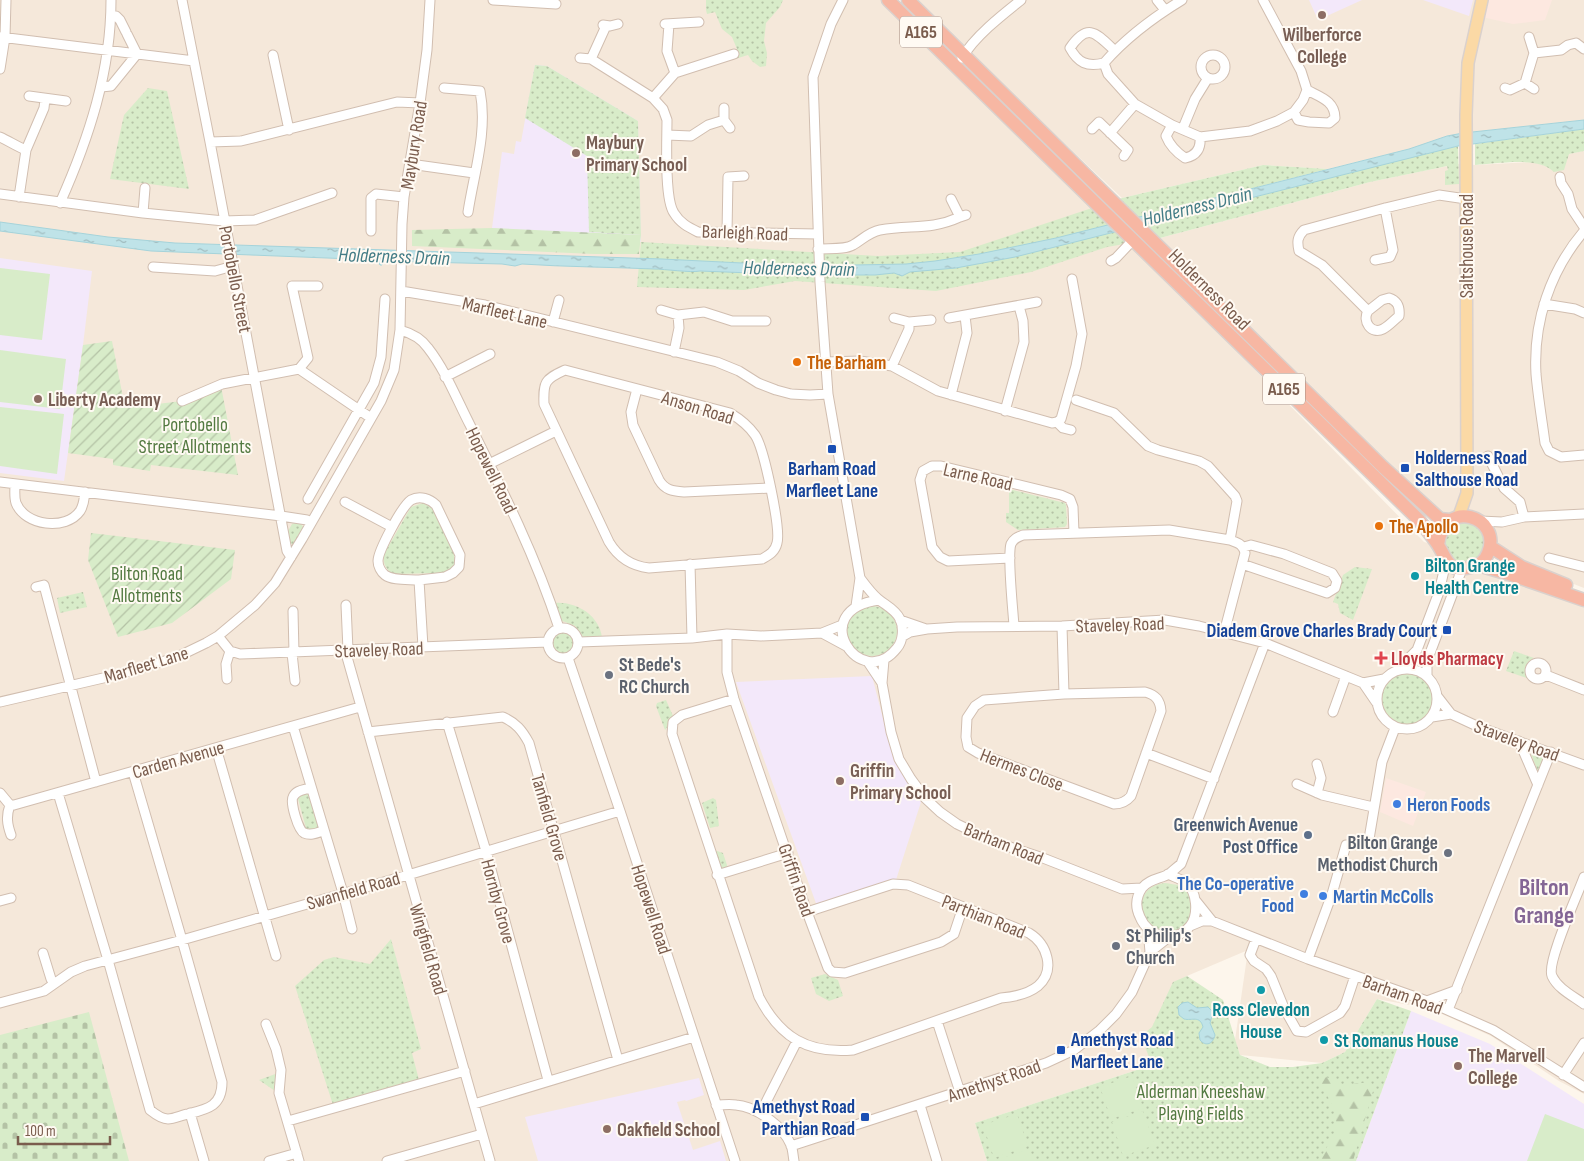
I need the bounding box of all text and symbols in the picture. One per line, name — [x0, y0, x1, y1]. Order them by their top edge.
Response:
marker: Wilberforce College — [1316, 9, 1328, 21]
road number: A165 — [900, 16, 942, 48]
place label: Wilberforce College — [1282, 24, 1362, 69]
street label: Maybury Road — [396, 99, 433, 191]
place label: Maybury Primary School — [586, 132, 687, 177]
marker: Maybury Primary School — [570, 147, 582, 159]
water label: Holderness Drain — [1140, 182, 1254, 232]
street label: Saltshouse Road — [1456, 194, 1479, 298]
street label: Barleigh Road — [701, 220, 789, 246]
street label: Portobello Street — [213, 224, 256, 335]
water label: Holderness Drain — [338, 243, 450, 271]
street label: Holderness Road — [1163, 244, 1255, 336]
water label: Holderness Drain — [743, 256, 855, 282]
street label: Marfleet Lane — [460, 292, 550, 334]
place label: The Barham — [807, 352, 886, 375]
marker: The Barham — [791, 356, 803, 368]
road number: A165 — [1263, 374, 1305, 404]
street label: Anson Road — [658, 386, 736, 430]
place label: Liberty Academy — [48, 389, 161, 412]
marker: Liberty Academy — [32, 393, 44, 405]
park label: Portobello Street Allotments — [139, 414, 252, 459]
street label: Hopewell Road — [460, 424, 521, 517]
marker: Barham Road Marfleet Lane — [826, 443, 838, 455]
place label: Holderness Road Salthouse Road — [1415, 447, 1527, 492]
place label: Barham Road Marfleet Lane — [786, 458, 878, 503]
street label: Larne Road — [941, 458, 1014, 497]
marker: Holderness Road Salthouse Road — [1399, 462, 1411, 474]
place label: The Apollo — [1389, 516, 1458, 539]
marker: The Apollo — [1373, 520, 1385, 532]
place label: Bilton Grange Health Centre — [1425, 555, 1519, 600]
park label: Bilton Road Allotments — [111, 563, 183, 608]
marker: Bilton Grange Health Centre — [1409, 570, 1421, 582]
street label: Staveley Road — [1075, 612, 1165, 639]
place label: Diadem Grove Charles Brady Court — [1207, 620, 1437, 643]
marker: Diadem Grove Charles Brady Court — [1441, 624, 1453, 636]
street label: Staveley Road — [334, 637, 424, 664]
street label: Marfleet Lane — [102, 642, 191, 689]
place label: Lloyds Pharmacy — [1391, 648, 1504, 671]
marker: Lloyds Pharmacy — [1375, 652, 1387, 664]
place label: St Bede's RC Church — [619, 654, 690, 699]
marker: St Bede's RC Church — [603, 669, 615, 681]
street label: Staveley Road — [1471, 715, 1562, 767]
street label: Carden Avenue — [130, 736, 227, 785]
street label: Hermes Close — [976, 744, 1066, 797]
place label: Griffin Primary School — [850, 760, 951, 805]
street label: Tanfield Grove — [525, 771, 572, 864]
marker: Griffin Primary School — [834, 775, 846, 787]
place label: Heron Foods — [1407, 794, 1490, 817]
marker: Heron Foods — [1391, 798, 1403, 810]
place label: Greenwich Avenue Post Office — [1174, 814, 1298, 859]
street label: Barham Road — [960, 818, 1047, 871]
marker: Greenwich Avenue Post Office — [1302, 829, 1314, 841]
place label: Bilton Grange Methodist Church — [1318, 832, 1438, 877]
street label: Griffin Road — [772, 841, 819, 920]
marker: Bilton Grange Methodist Church — [1442, 847, 1454, 859]
street label: Hornby Grove — [475, 857, 520, 946]
street label: Hopewell Road — [625, 862, 676, 957]
street label: Swanfield Road — [304, 867, 403, 916]
place label: The Co-operative Food — [1177, 873, 1294, 918]
district label: Bilton Grange — [1514, 873, 1574, 930]
place label: Martin McColls — [1333, 886, 1433, 909]
marker: The Co-operative Food — [1298, 888, 1310, 900]
street label: Parthian Road — [938, 890, 1029, 945]
marker: Martin McColls — [1317, 890, 1329, 902]
street label: Wingfield Road — [404, 901, 452, 998]
place label: St Philip's Church — [1126, 925, 1192, 970]
marker: St Philip's Church — [1110, 940, 1122, 952]
street label: Barham Road — [1359, 970, 1446, 1021]
marker: Ross Clevedon House — [1255, 984, 1267, 996]
place label: Ross Clevedon House — [1212, 999, 1310, 1044]
place label: Amethyst Road Marfleet Lane — [1070, 1029, 1173, 1074]
place label: St Romanus House — [1334, 1030, 1459, 1053]
marker: St Romanus House — [1318, 1034, 1330, 1046]
marker: Amethyst Road Marfleet Lane — [1055, 1044, 1067, 1056]
place label: The Marvell College — [1468, 1045, 1545, 1090]
street label: Amethyst Road — [944, 1055, 1044, 1108]
marker: The Marvell College — [1452, 1060, 1464, 1072]
park label: Alderman Kneeshaw Playing Fields — [1136, 1081, 1266, 1126]
place label: Amethyst Road Parthian Road — [752, 1096, 855, 1141]
marker: Amethyst Road Parthian Road — [859, 1111, 871, 1123]
scale bar — [18, 1114, 110, 1146]
place label: Oakfield School — [617, 1119, 720, 1142]
text: 100 m — [25, 1122, 56, 1141]
marker: Oakfield School — [601, 1123, 613, 1135]

